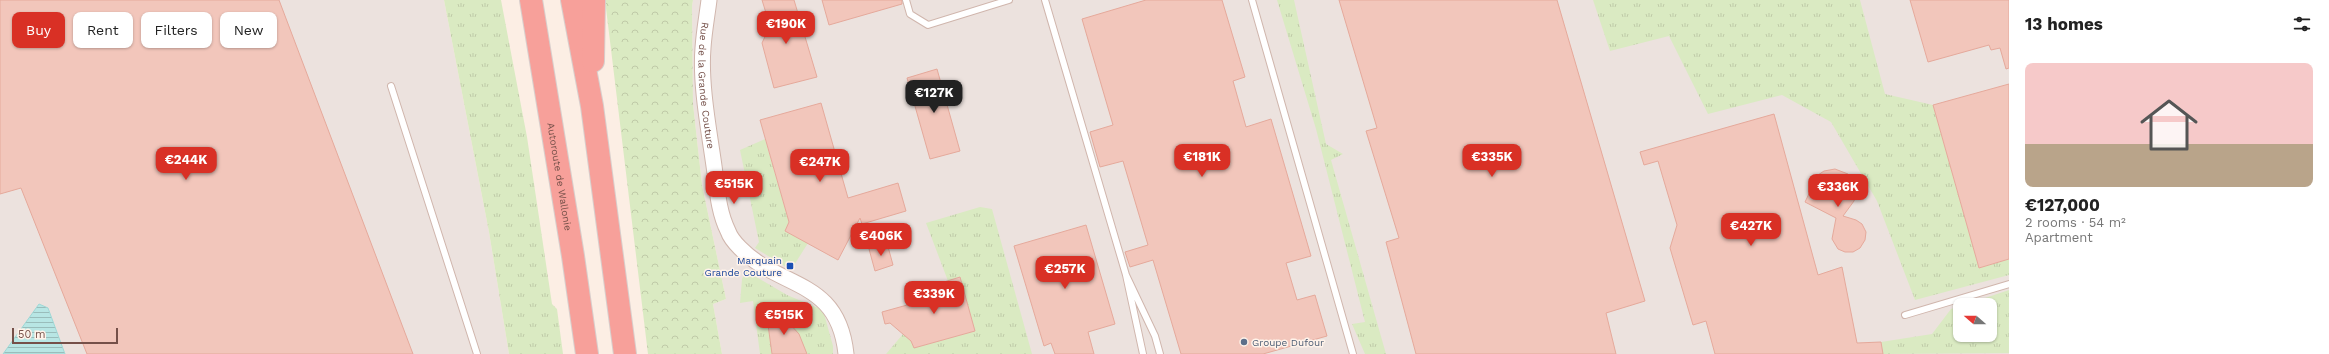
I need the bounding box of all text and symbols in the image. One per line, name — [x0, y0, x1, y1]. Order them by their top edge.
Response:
pin: €190K — [758, 11, 814, 45]
chip: Buy — [12, 12, 65, 48]
chip: Rent — [73, 12, 133, 48]
chip: Filters — [141, 12, 212, 48]
chip: New — [220, 12, 277, 48]
icon: filters — [2291, 13, 2313, 35]
text: 13 homes — [2025, 14, 2103, 34]
text: €190K — [766, 16, 806, 31]
street label: Rue de la Grande Couture — [697, 22, 717, 150]
pin: €127K — [906, 80, 962, 114]
text: €127K — [914, 85, 954, 100]
icon: home — [2133, 89, 2205, 161]
street label: Autoroute de Wallonie — [546, 122, 574, 232]
pin: €181K — [1174, 144, 1230, 178]
pin: €335K — [1464, 144, 1520, 178]
pin: €244K — [158, 147, 214, 181]
pin: €247K — [792, 149, 848, 183]
text: €181K — [1183, 149, 1221, 164]
text: €335K — [1471, 149, 1513, 164]
text: €244K — [165, 152, 207, 167]
text: €247K — [799, 154, 841, 169]
pin: €515K — [706, 171, 762, 205]
pin: €336K — [1810, 174, 1866, 208]
text: €515K — [715, 176, 753, 191]
text: €336K — [1817, 179, 1859, 194]
text: €127,000 — [2025, 195, 2100, 215]
pin: €427K — [1723, 213, 1779, 247]
text: 2 rooms · 54 m² — [2025, 215, 2126, 230]
text: €427K — [1730, 218, 1772, 233]
pin: €406K — [853, 223, 909, 257]
text: €406K — [860, 228, 902, 243]
text: Apartment — [2025, 230, 2093, 245]
place label: Marquain Grande Couture — [704, 255, 782, 278]
pin: €257K — [1037, 256, 1093, 290]
marker: Marquain Grande Couture — [785, 261, 795, 271]
text: €257K — [1045, 261, 1085, 276]
pin: €339K — [906, 281, 962, 315]
text: €339K — [913, 286, 955, 301]
north arrow — [1953, 298, 1997, 342]
map controls — [1953, 298, 1997, 342]
pin: €515K — [756, 302, 812, 336]
text: €515K — [765, 307, 803, 322]
scale bar — [12, 326, 118, 345]
text: 50 m — [18, 328, 45, 341]
marker: Groupe Dufour — [1239, 337, 1249, 347]
place label: Groupe Dufour — [1252, 337, 1324, 348]

